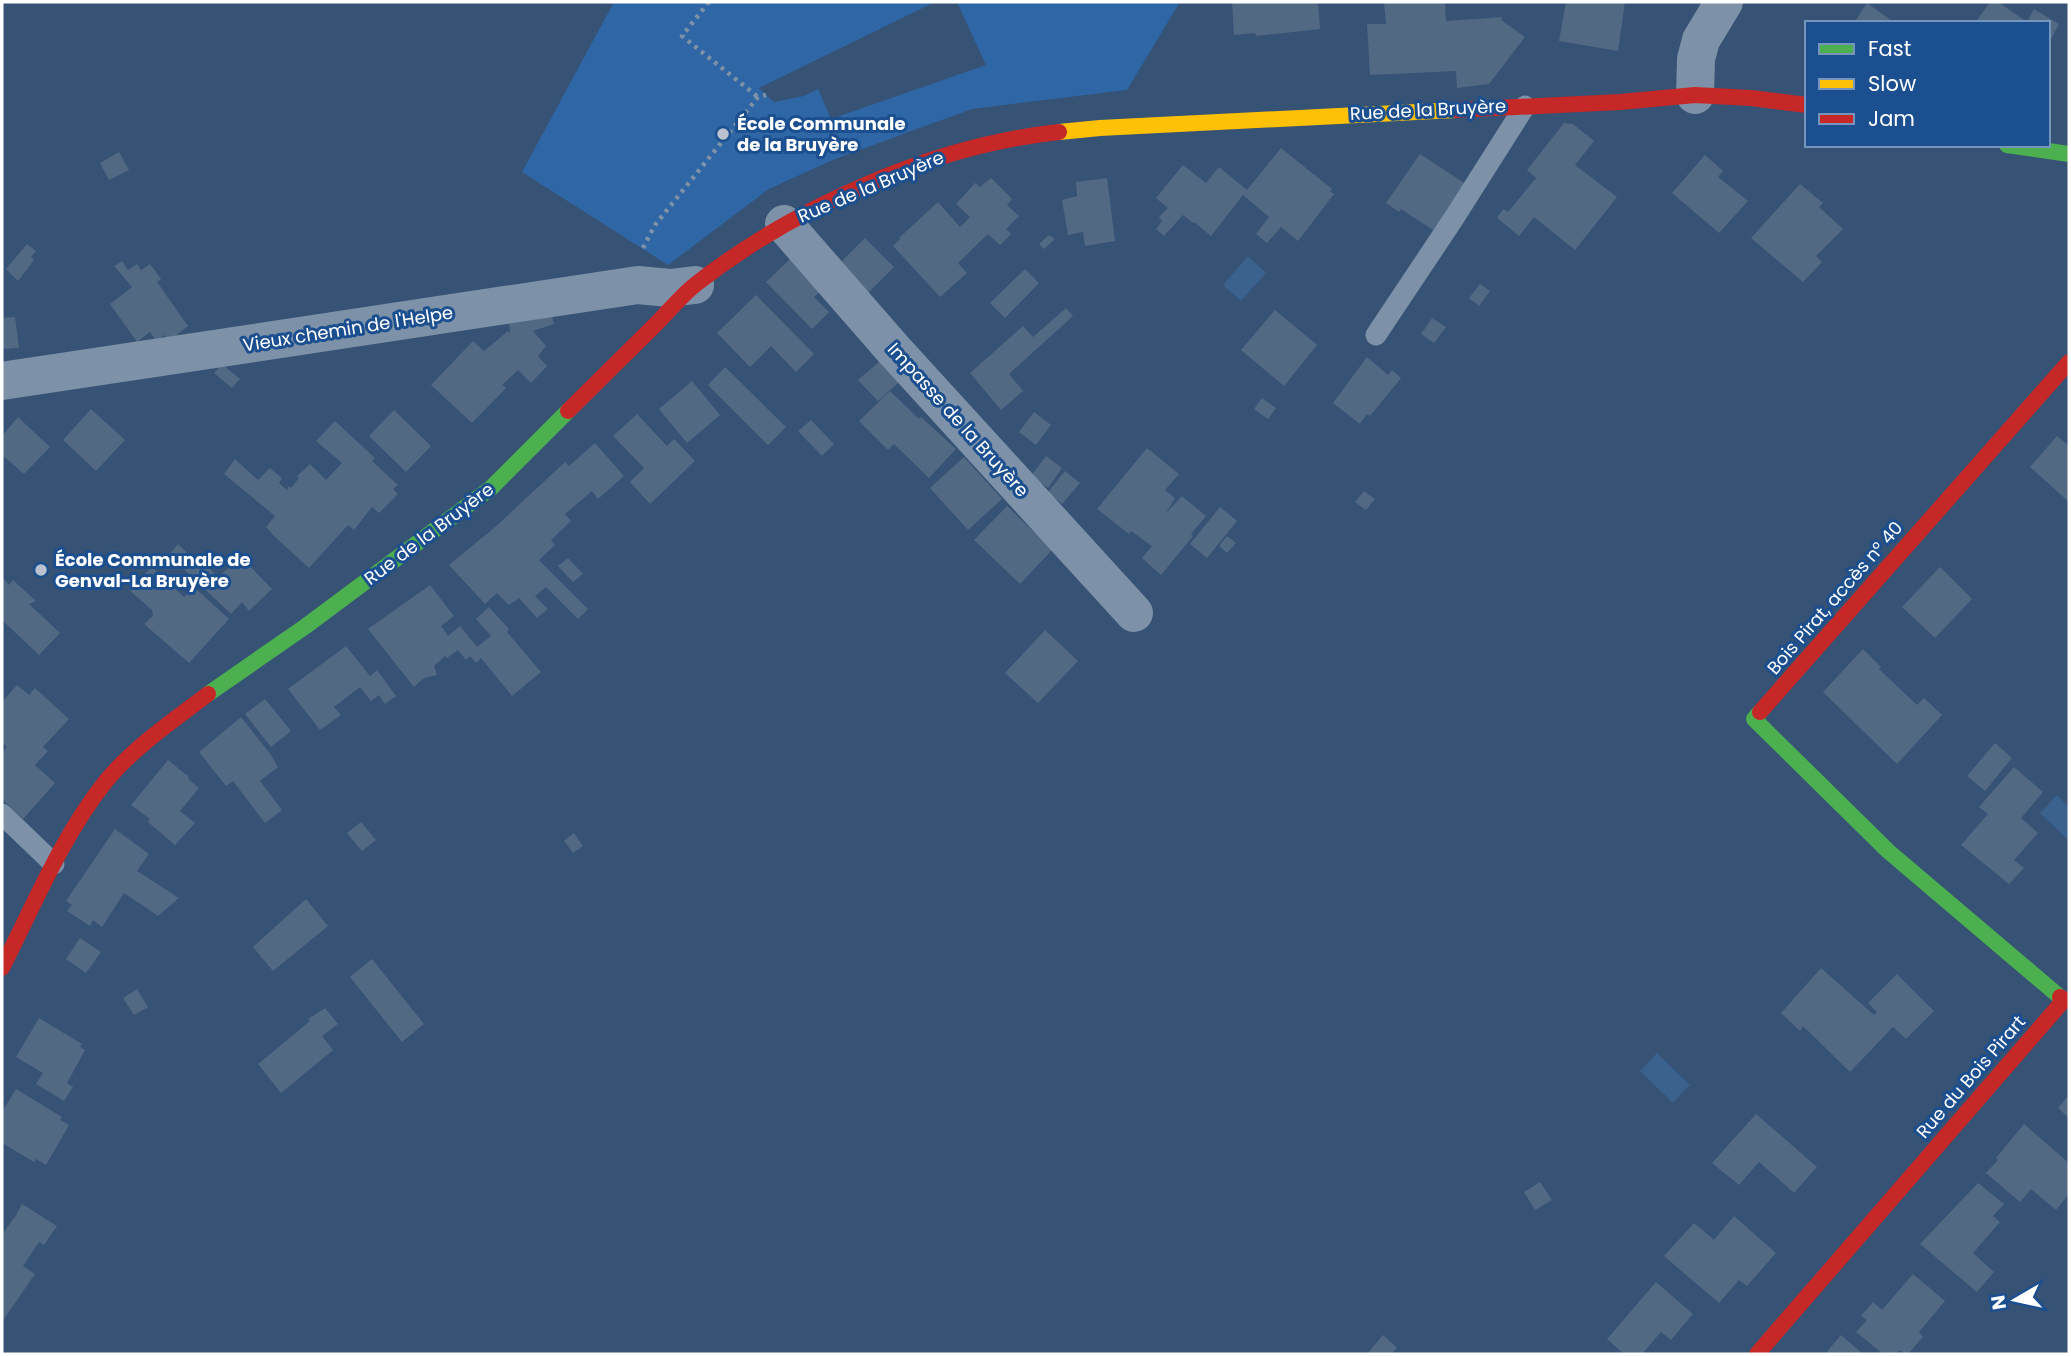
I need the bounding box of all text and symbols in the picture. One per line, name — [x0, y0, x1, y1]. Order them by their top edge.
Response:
legend — [1805, 21, 2050, 147]
text: Fast — [1868, 34, 1911, 63]
text: Slow — [1868, 69, 1916, 98]
street label: Rue de la Bruyère — [1349, 93, 1507, 126]
text: Jam — [1868, 104, 1915, 133]
place label: École Communale de la Bruyère — [737, 111, 906, 157]
marker: École Communale de la Bruyère — [715, 126, 731, 142]
street label: Rue de la Bruyère — [794, 144, 948, 229]
street label: Vieux chemin de l'Helpe — [241, 300, 455, 357]
street label: Impasse de la Bruyère — [882, 337, 1035, 502]
street label: Rue de la Bruyère — [359, 477, 499, 591]
street label: Bois Pirat, accès n° 40 — [1761, 516, 1908, 680]
place label: École Communale de Genval-La Bruyère — [55, 547, 251, 593]
marker: École Communale de Genval-La Bruyère — [33, 562, 49, 578]
street label: Rue du Bois Pirart — [1910, 1010, 2031, 1143]
north arrow — [1980, 1265, 2050, 1335]
text: N — [1984, 1293, 2013, 1312]

